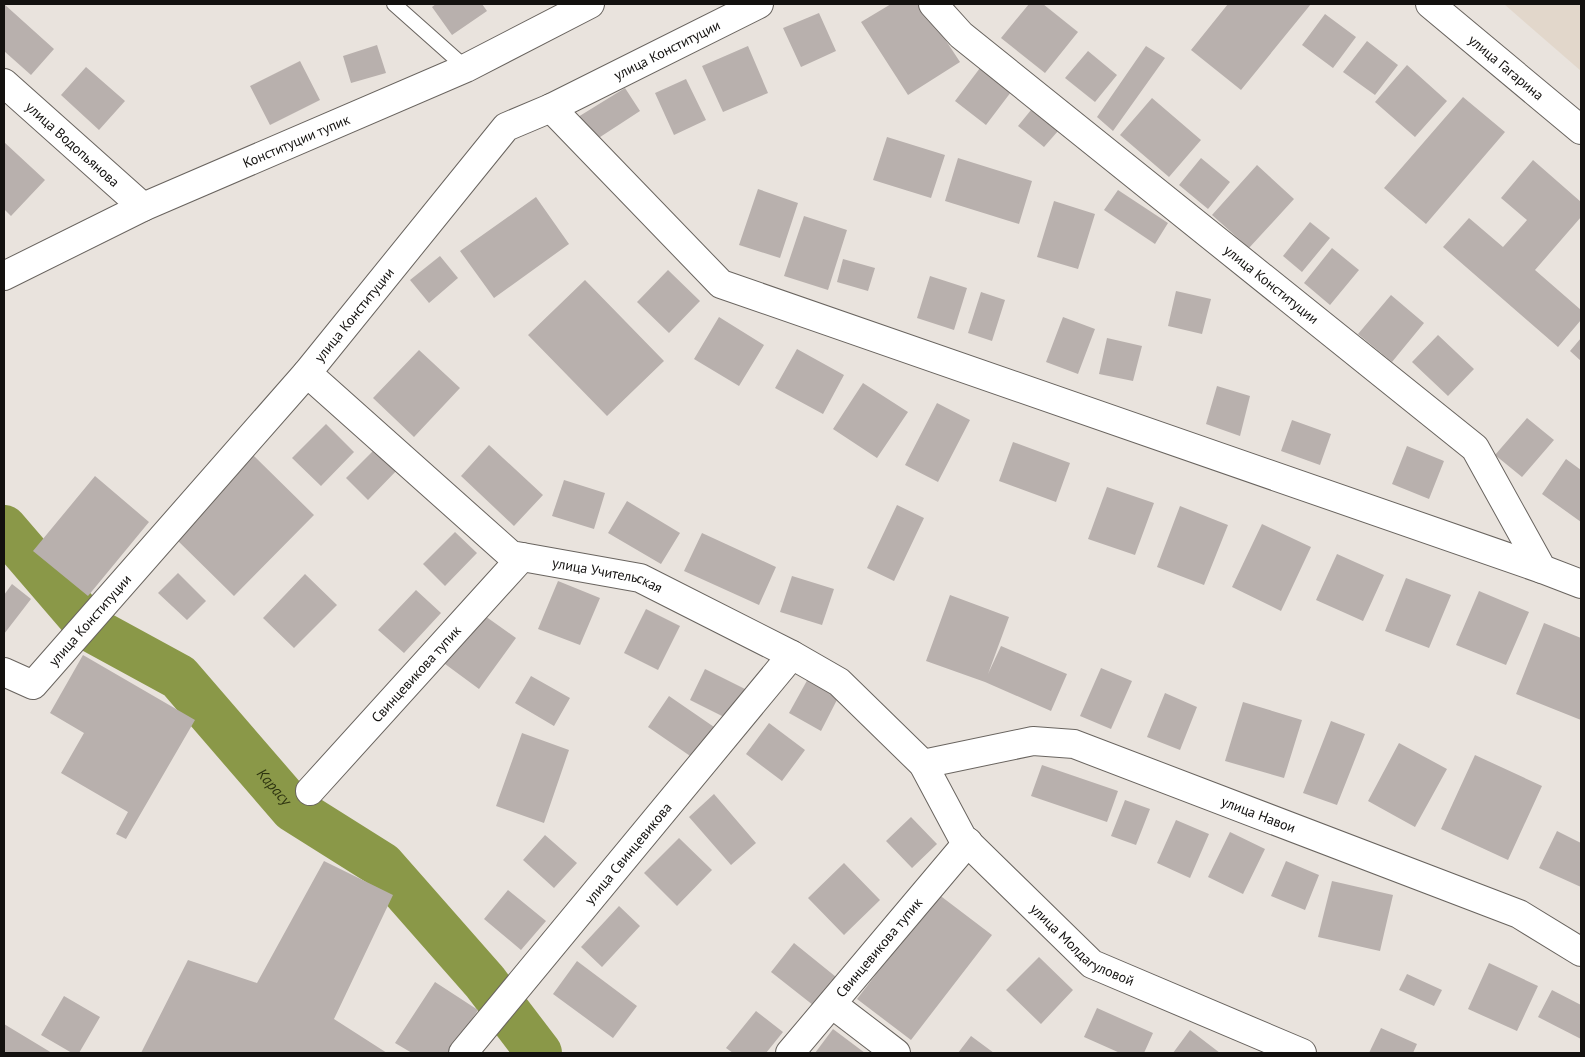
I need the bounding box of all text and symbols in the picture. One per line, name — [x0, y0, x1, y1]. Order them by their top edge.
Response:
street label: улица Конституции — [611, 16, 723, 84]
street label: улица Гагарина — [1465, 31, 1547, 104]
street label: улица Водопьянова — [22, 98, 123, 191]
street label: Конституции тупик — [240, 110, 353, 172]
street label: улица Конституции — [1220, 241, 1323, 328]
street label: улица Конституции — [311, 264, 398, 366]
street label: улица Учительская — [551, 554, 666, 597]
street label: улица Конституции — [45, 570, 135, 670]
street label: Свинцевикова тупик — [367, 621, 465, 726]
water label: Карасу — [253, 764, 297, 810]
street label: улица Навои — [1219, 792, 1298, 837]
street label: улица Свинцевикова — [581, 799, 675, 908]
street label: Свинцевикова тупик — [832, 894, 926, 1001]
street label: улица Молдагуловой — [1027, 900, 1137, 990]

